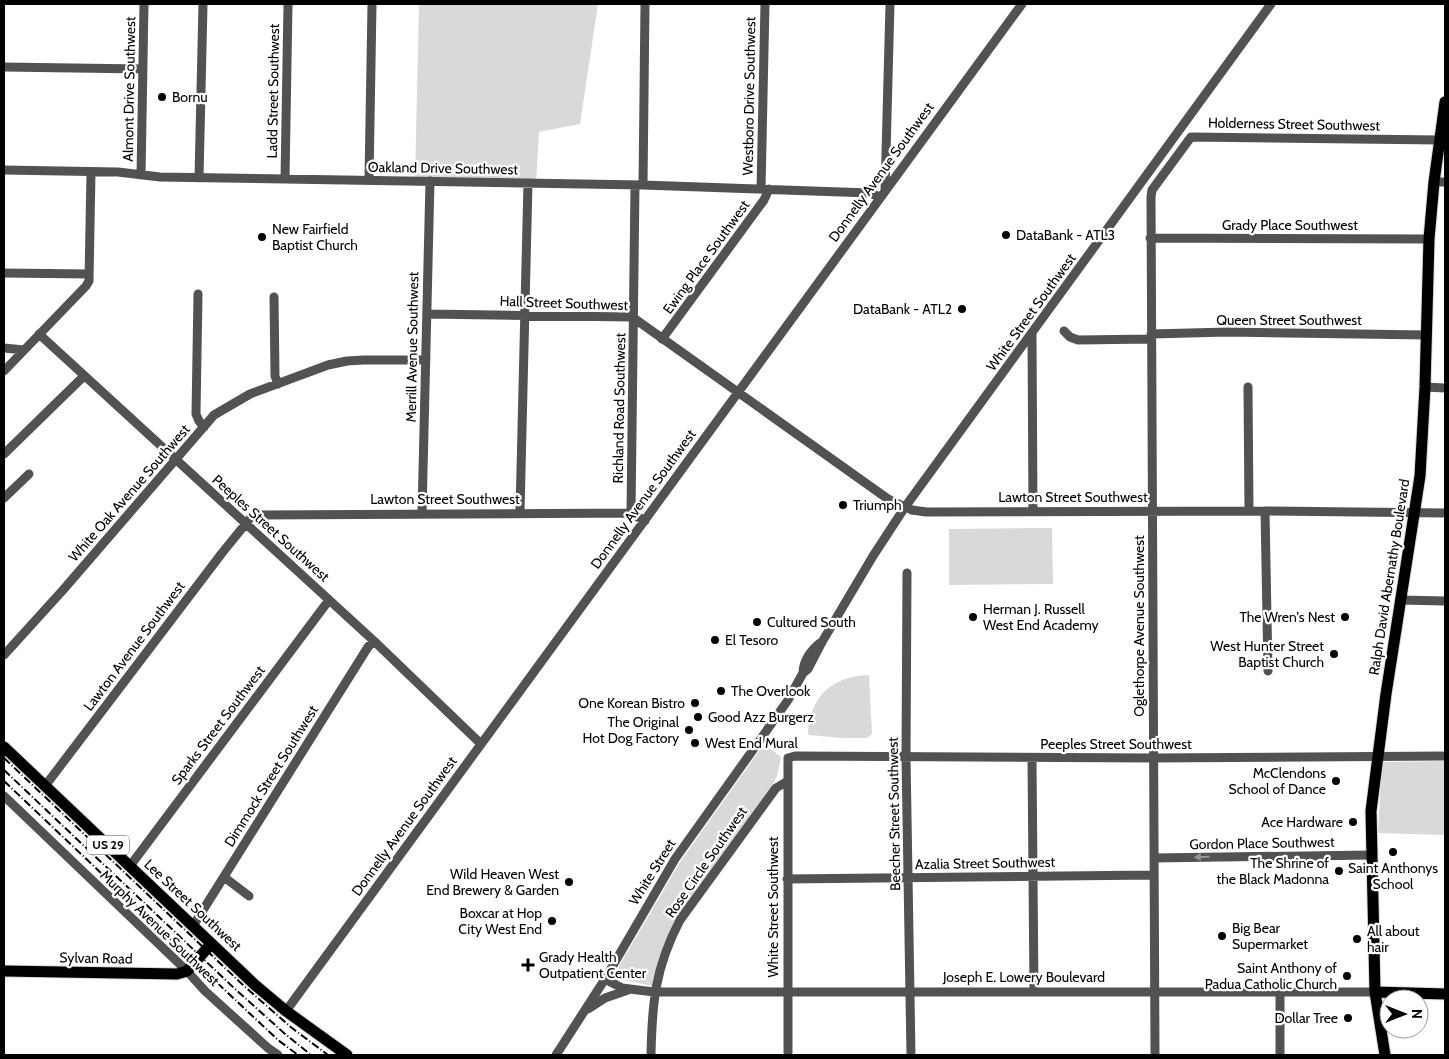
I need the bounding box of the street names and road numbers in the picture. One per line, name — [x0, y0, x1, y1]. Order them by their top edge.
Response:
street label: Almont Drive Southwest — [119, 16, 139, 162]
street label: Westboro Drive Southwest — [739, 16, 759, 175]
street label: Ladd Street Southwest — [263, 23, 283, 159]
street label: Donnelly Avenue Southwest — [824, 99, 938, 245]
street label: Holderness Street Southwest — [1208, 114, 1380, 135]
street label: Oakland Drive Southwest — [368, 158, 518, 178]
street label: Ewing Place Southwest — [659, 196, 754, 317]
street label: Grady Place Southwest — [1222, 216, 1358, 234]
street label: White Street Southwest — [982, 249, 1080, 374]
street label: Merrill Avenue Southwest — [402, 271, 422, 422]
street label: Hall Street Southwest — [499, 292, 629, 314]
street label: Queen Street Southwest — [1216, 311, 1362, 329]
street label: Richland Road Southwest — [609, 332, 629, 484]
street label: White Oak Avenue Southwest — [64, 420, 194, 565]
street label: Donnelly Avenue Southwest — [586, 426, 700, 572]
street label: Peeples Street Southwest — [209, 471, 334, 586]
street label: Ralph David Abernathy Boulevard — [1365, 478, 1413, 676]
street label: Lawton Street Southwest — [998, 488, 1148, 506]
street label: Lawton Street Southwest — [370, 490, 520, 508]
street label: Oglethorpe Avenue Southwest — [1130, 535, 1148, 717]
street label: Lawton Avenue Southwest — [79, 577, 189, 714]
street label: Sparks Street Southwest — [167, 662, 269, 788]
street label: Dimmock Street Southwest — [220, 702, 322, 850]
street label: Peeples Street Southwest — [1040, 735, 1192, 753]
street label: Beecher Street Southwest — [884, 737, 904, 891]
street label: Donnelly Avenue Southwest — [347, 753, 461, 899]
street label: Rose Circle Southwest — [661, 803, 751, 921]
street label: Gordon Place Southwest — [1189, 833, 1335, 853]
street label: White Street — [625, 835, 680, 908]
road number: US 29 — [87, 836, 129, 854]
street label: White Street Southwest — [764, 836, 782, 978]
street label: Azalia Street Southwest — [915, 853, 1056, 873]
street label: Lee Street Southwest — [141, 855, 246, 955]
street label: Murphy Avenue Southwest — [97, 866, 224, 990]
street label: Sylvan Road — [59, 948, 133, 968]
street label: Joseph E. Lowery Boulevard — [942, 968, 1105, 986]

